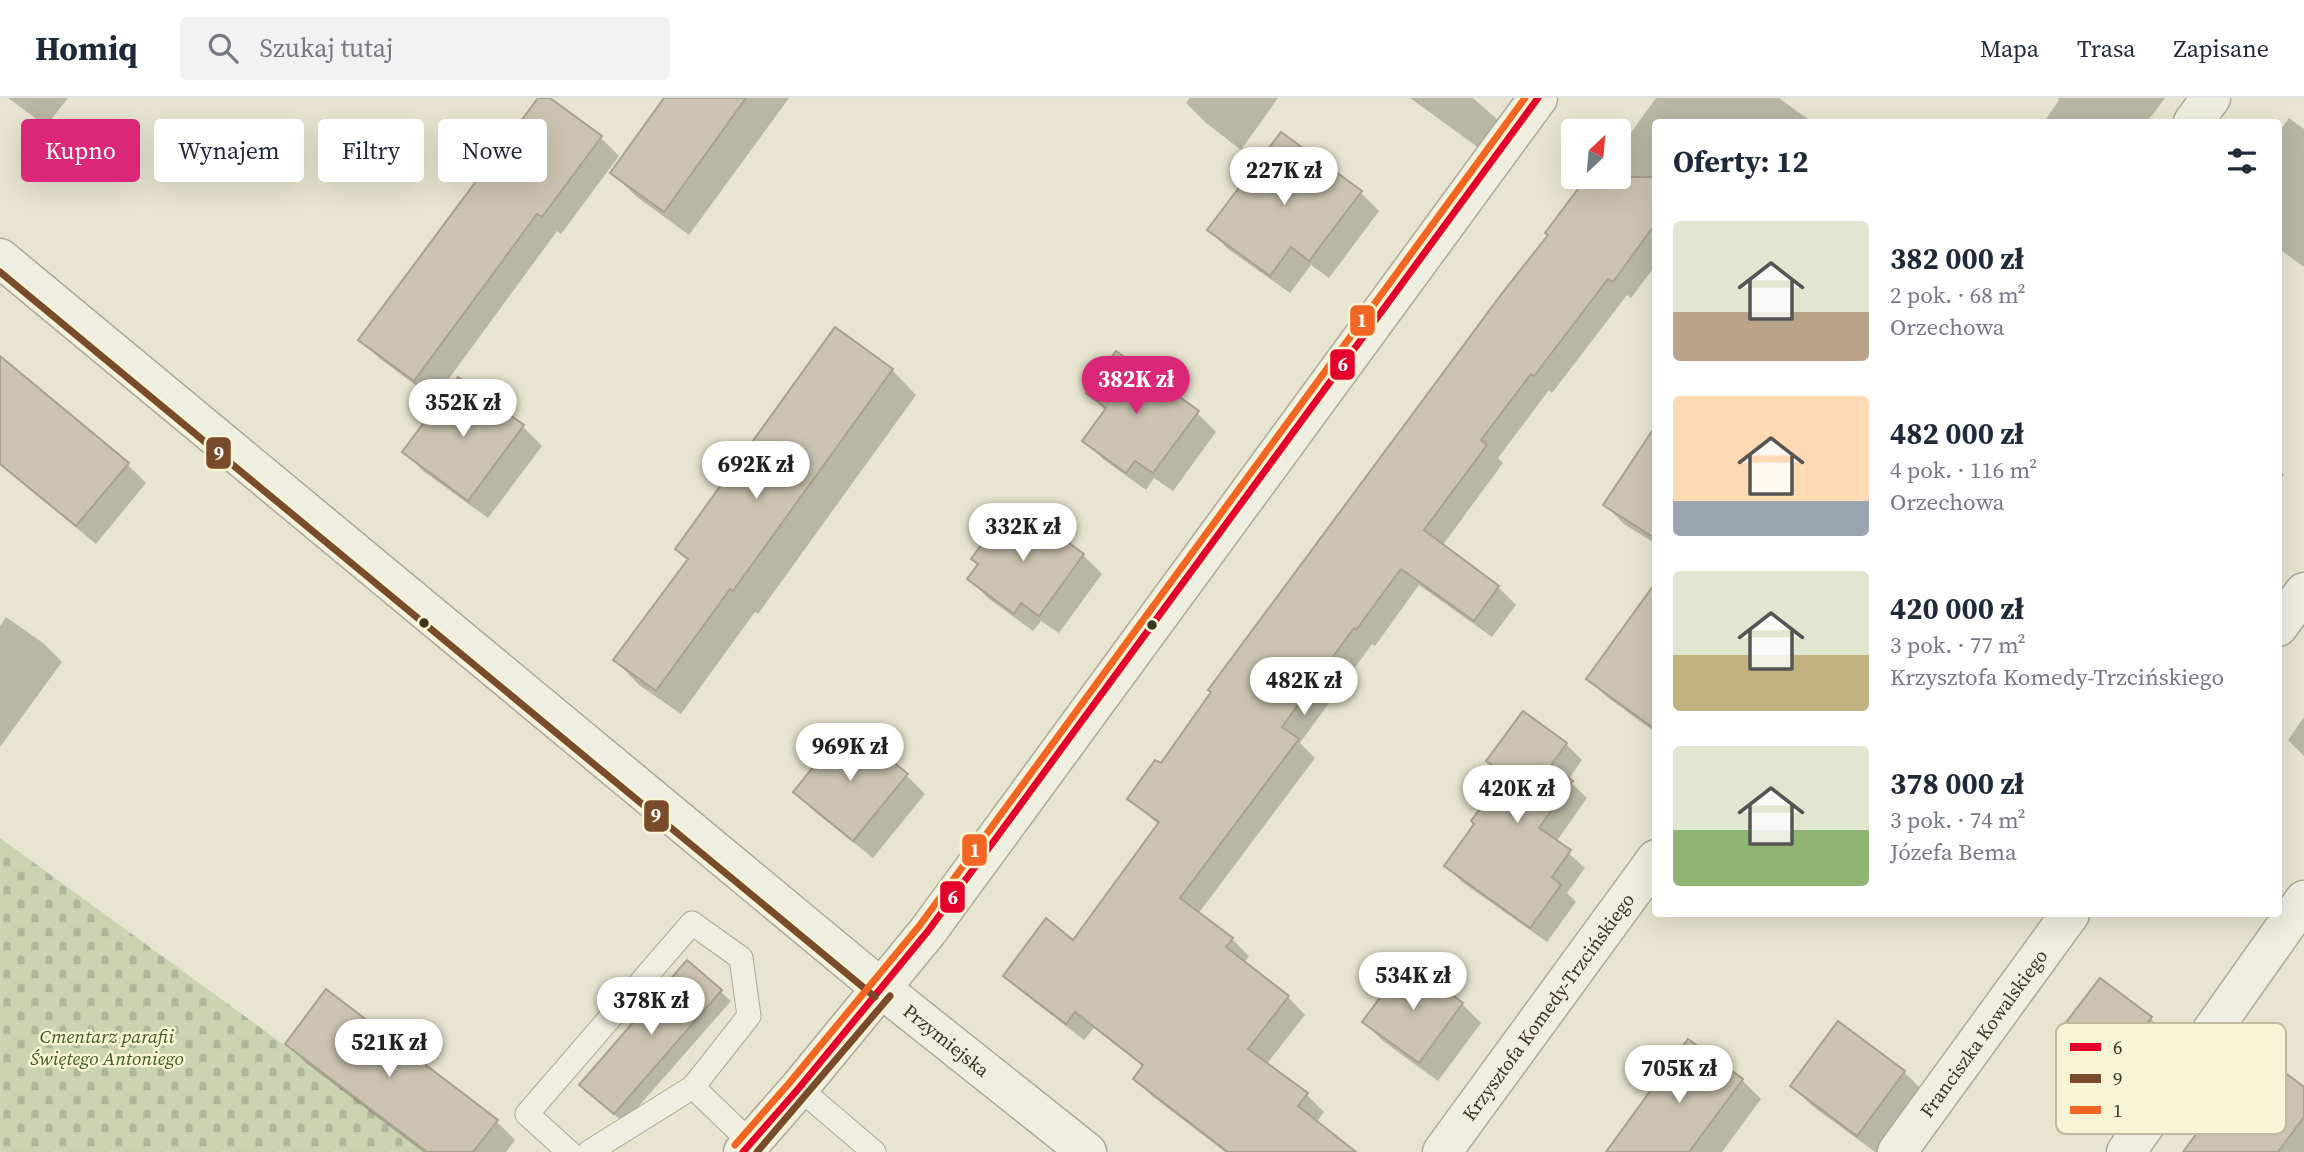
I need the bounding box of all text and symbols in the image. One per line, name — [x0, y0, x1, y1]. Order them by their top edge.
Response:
search box — [180, 17, 670, 80]
text: Homiq — [35, 26, 138, 71]
icon: search — [204, 29, 242, 67]
text: Szukaj tutaj — [260, 30, 393, 66]
text: Mapa — [1980, 32, 2039, 65]
text: Trasa — [2077, 32, 2136, 65]
text: Zapisane — [2174, 32, 2269, 65]
chip: Kupno — [21, 119, 140, 182]
chip: Wynajem — [154, 119, 304, 182]
chip: Filtry — [318, 119, 424, 182]
chip: Nowe — [438, 119, 547, 182]
north arrow — [1561, 119, 1631, 189]
map controls — [1561, 119, 1631, 189]
text: Oferty: 12 — [1673, 141, 1809, 182]
icon: filters — [2223, 142, 2261, 180]
pin: 227K zł — [1219, 148, 1349, 207]
text: 227K zł — [1246, 154, 1322, 186]
text: 382 000 zł — [1890, 238, 2024, 279]
icon: home — [1729, 249, 1813, 333]
text: 2 pok. · 68 m² — [1890, 279, 2026, 311]
line badge: 1 — [1349, 304, 1376, 337]
text: 1 — [1357, 307, 1367, 333]
text: Orzechowa — [1890, 311, 2005, 343]
line badge: 6 — [1329, 348, 1356, 381]
text: 6 — [1338, 351, 1348, 377]
pin: 382K zł — [1071, 356, 1201, 416]
text: 382K zł — [1098, 363, 1174, 395]
pin: 352K zł — [398, 380, 528, 439]
text: 352K zł — [425, 386, 501, 418]
text: 482 000 zł — [1890, 413, 2024, 454]
icon: home — [1729, 424, 1813, 508]
line badge: 9 — [205, 436, 232, 470]
text: 9 — [214, 440, 224, 466]
pin: 692K zł — [691, 442, 821, 501]
text: 692K zł — [718, 448, 794, 480]
text: 4 pok. · 116 m² — [1890, 454, 2037, 486]
text: Orzechowa — [1890, 486, 2005, 518]
pin: 332K zł — [958, 504, 1088, 563]
text: 332K zł — [985, 510, 1061, 542]
text: 420 000 zł — [1890, 588, 2024, 629]
icon: home — [1729, 599, 1813, 683]
unlabelled marker — [417, 616, 431, 630]
unlabelled marker — [1145, 618, 1159, 632]
text: 3 pok. · 77 m² — [1890, 629, 2026, 661]
pin: 482K zł — [1239, 658, 1369, 717]
text: Krzysztofa Komedy-Trzcińskiego — [1890, 661, 2224, 693]
text: 482K zł — [1266, 664, 1342, 696]
pin: 969K zł — [785, 724, 915, 783]
text: 969K zł — [812, 730, 888, 762]
text: 378 000 zł — [1890, 763, 2024, 804]
pin: 420K zł — [1452, 766, 1582, 825]
text: 420K zł — [1479, 772, 1555, 804]
icon: home — [1729, 774, 1813, 858]
line badge: 9 — [643, 799, 670, 833]
text: 9 — [651, 802, 661, 828]
text: 3 pok. · 74 m² — [1890, 804, 2026, 836]
line badge: 1 — [961, 833, 988, 867]
text: Józefa Bema — [1890, 836, 2017, 868]
text: 1 — [970, 837, 980, 863]
line badge: 6 — [939, 880, 966, 914]
text: 6 — [948, 884, 958, 910]
street label: Krzysztofa Komedy-Trzcińskiego — [1456, 887, 1640, 1126]
street label: Franciszka Kowalskiego — [1913, 944, 2053, 1122]
pin: 534K zł — [1348, 953, 1478, 1012]
text: 534K zł — [1375, 959, 1451, 991]
pin: 378K zł — [586, 978, 716, 1037]
text: 378K zł — [613, 984, 689, 1016]
street label: Przymiejska — [898, 998, 995, 1083]
pin: 521K zł — [324, 1020, 454, 1079]
park label: Cmentarz parafii Świętego Antoniego — [30, 1023, 184, 1071]
legend — [2056, 1023, 2286, 1134]
text: 521K zł — [351, 1026, 427, 1058]
text: 6 — [2113, 1034, 2123, 1060]
pin: 705K zł — [1614, 1046, 1744, 1105]
text: 705K zł — [1641, 1052, 1717, 1084]
text: 9 — [2113, 1065, 2123, 1091]
text: 1 — [2113, 1097, 2123, 1123]

